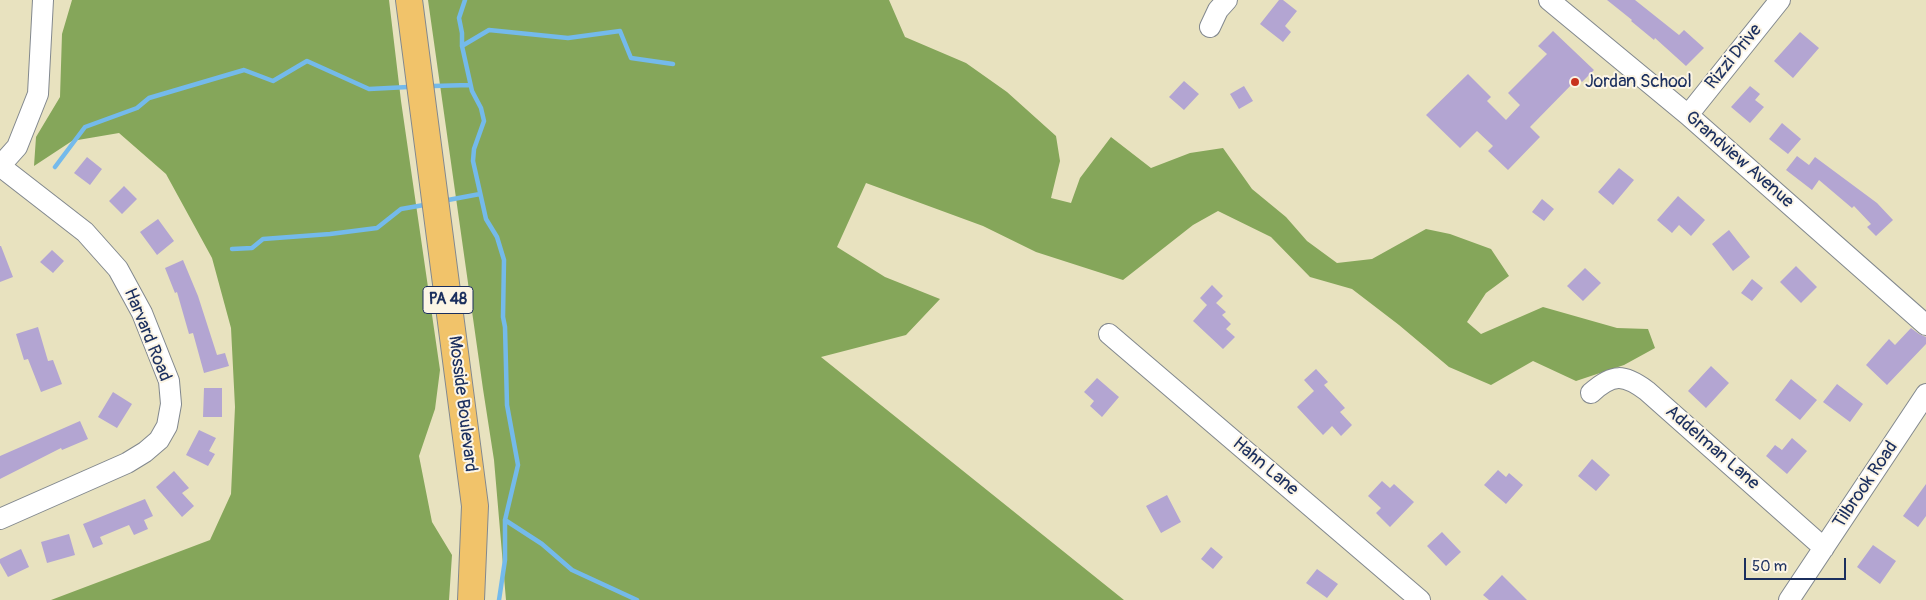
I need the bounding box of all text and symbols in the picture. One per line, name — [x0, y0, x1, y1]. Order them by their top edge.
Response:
street label: Rizzi Drive — [1701, 20, 1767, 94]
place label: Jordan School — [1585, 71, 1692, 93]
marker: Jordan School — [1569, 76, 1581, 88]
street label: Grandview Avenue — [1680, 107, 1798, 213]
street label: Harvard Road — [118, 285, 176, 385]
road number: PA 48 — [423, 286, 473, 314]
street label: Mosside Boulevard — [443, 335, 481, 473]
street label: Addelman Lane — [1661, 401, 1763, 495]
street label: Hahn Lane — [1228, 433, 1302, 501]
street label: Tilbrook Road — [1829, 437, 1903, 533]
scale bar — [1746, 548, 1848, 580]
text: 50 m — [1752, 557, 1787, 576]

